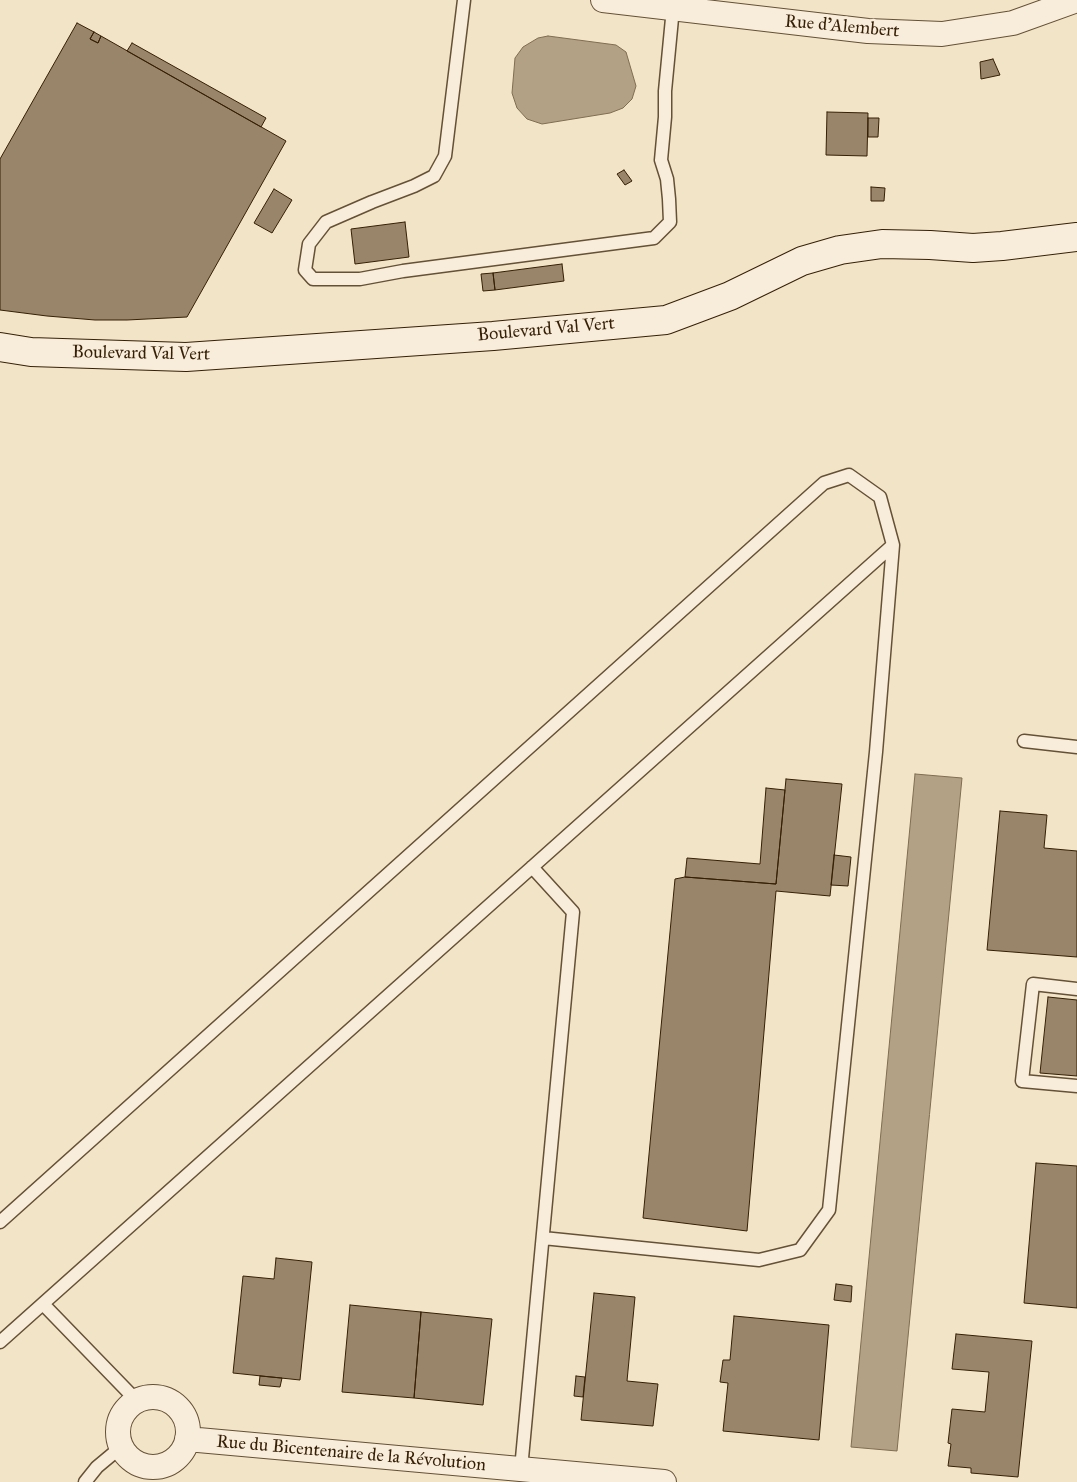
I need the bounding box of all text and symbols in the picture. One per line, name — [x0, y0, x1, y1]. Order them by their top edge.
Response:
street label: Rue d'Alembert — [784, 11, 900, 43]
street label: Boulevard Val Vert — [476, 313, 616, 347]
street label: Boulevard Val Vert — [72, 342, 210, 366]
street label: Rue du Bicentenaire de la Révolution — [215, 1431, 487, 1477]

